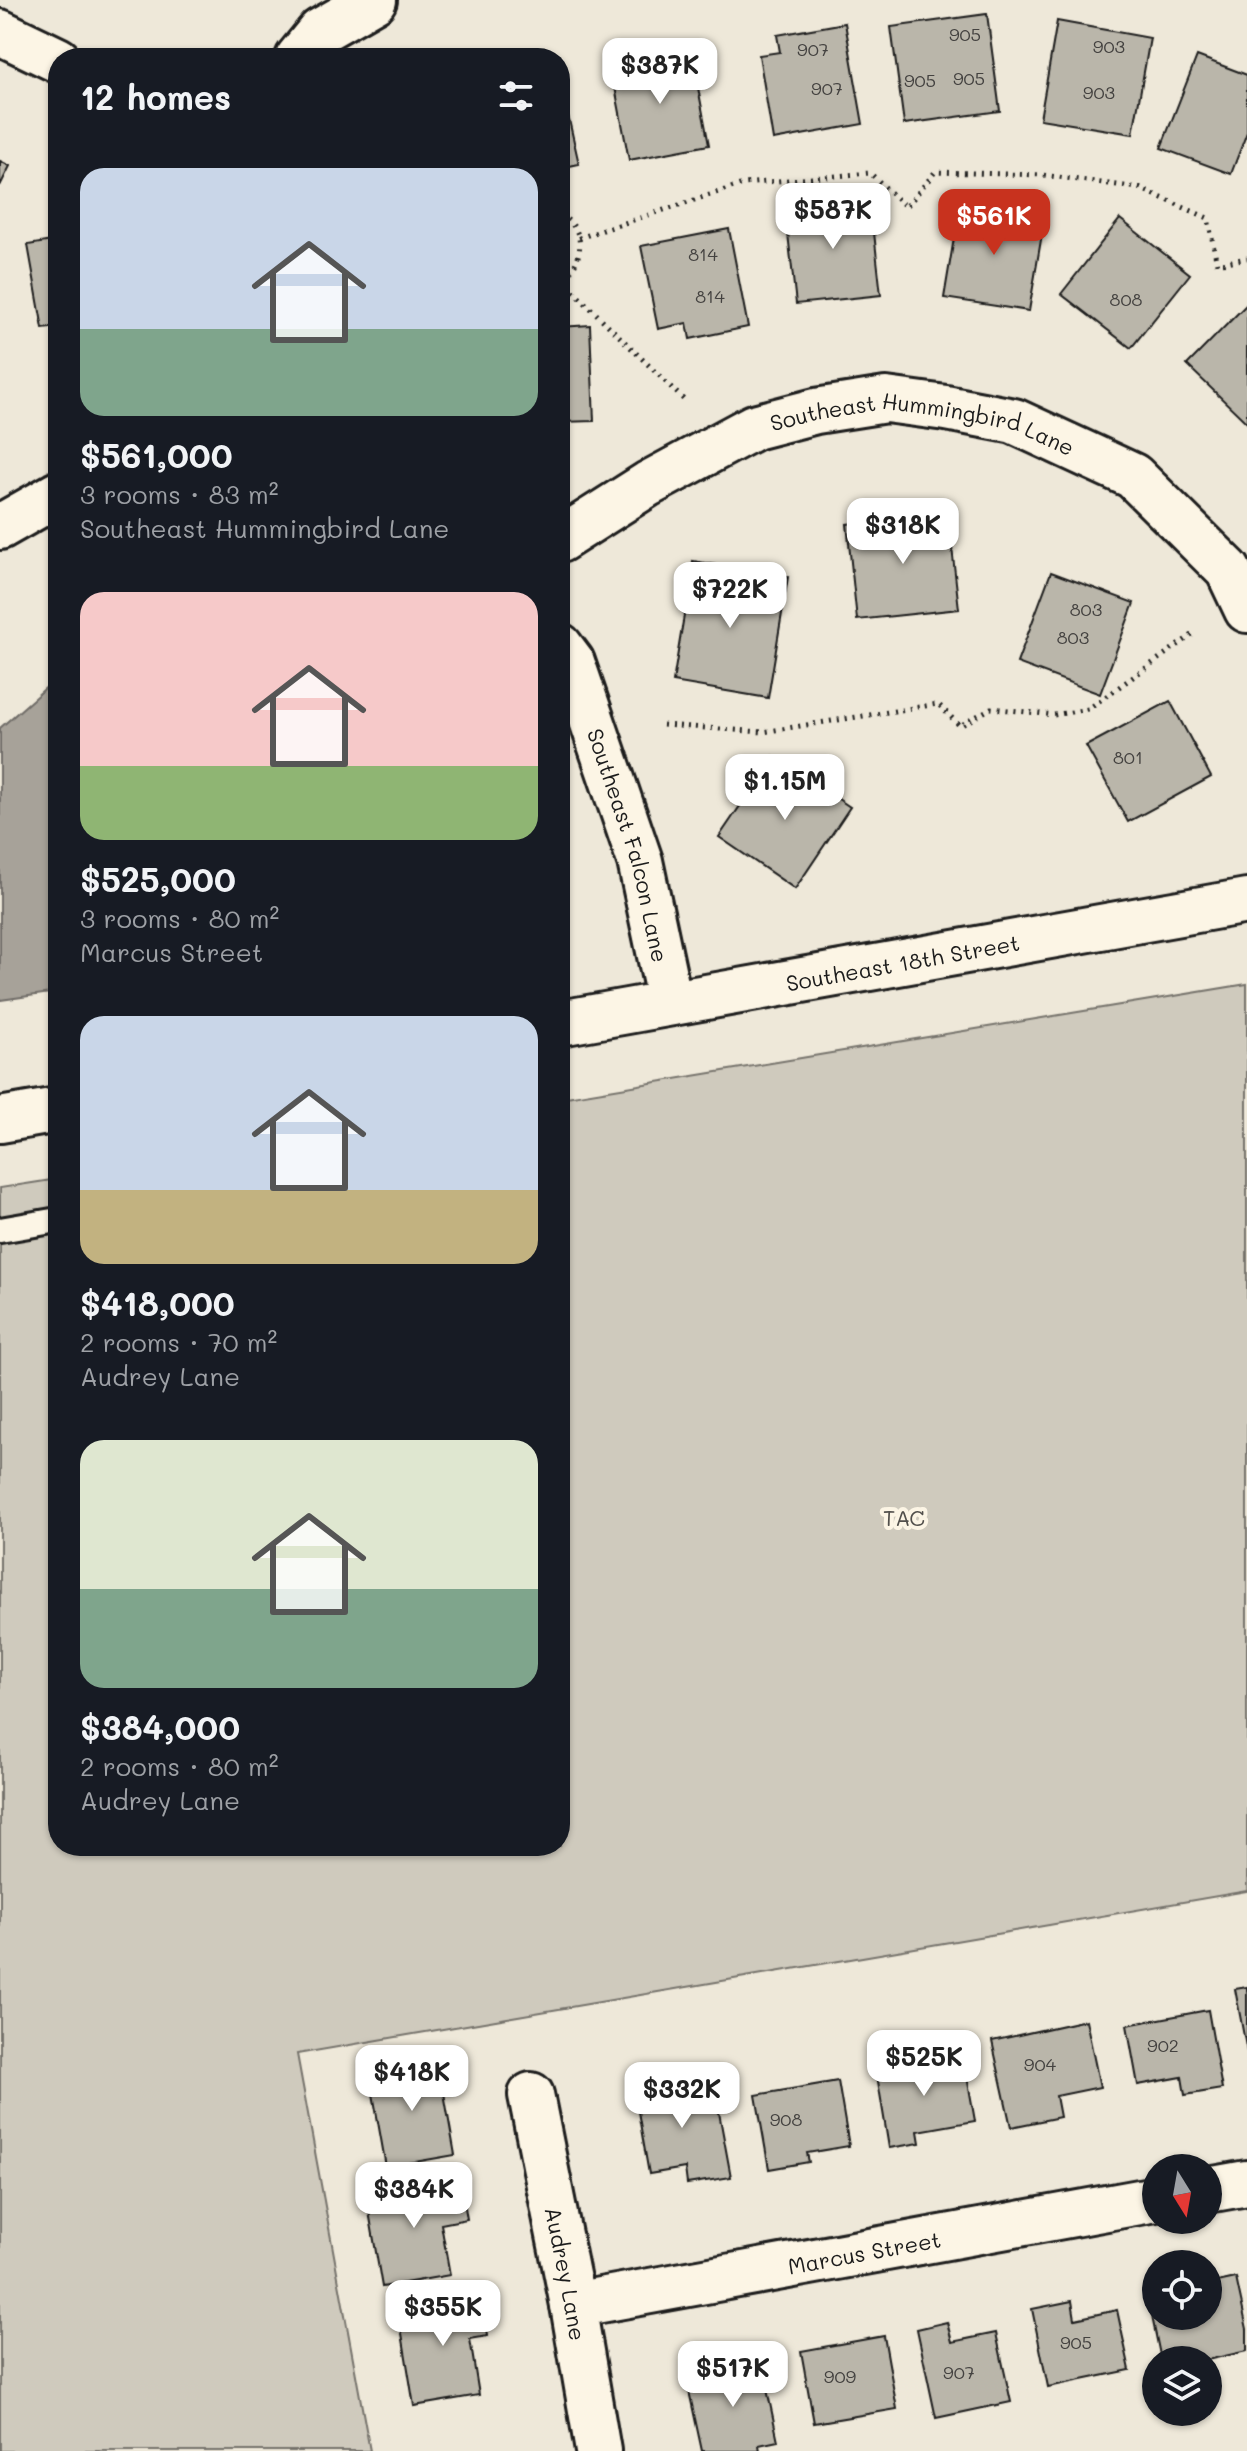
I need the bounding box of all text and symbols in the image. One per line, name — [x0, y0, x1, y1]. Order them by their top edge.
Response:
house number: 905 — [949, 22, 981, 46]
house number: 903 — [1093, 34, 1125, 58]
house number: 907 — [797, 37, 829, 61]
pin: $387K — [604, 38, 716, 106]
text: $387K — [620, 47, 700, 81]
house number: 905 — [953, 66, 985, 90]
house number: 905 — [904, 68, 936, 92]
text: 12 homes — [80, 74, 231, 119]
icon: filters — [494, 74, 538, 118]
house number: 907 — [811, 76, 843, 100]
house number: 903 — [1083, 80, 1115, 104]
pin: $587K — [777, 183, 889, 251]
pin: $561K — [938, 189, 1050, 257]
text: $587K — [794, 192, 872, 226]
text: $561K — [956, 198, 1032, 232]
icon: home — [237, 220, 381, 364]
house number: 814 — [688, 242, 718, 266]
house number: 814 — [695, 284, 725, 308]
house number: 808 — [1110, 287, 1143, 311]
street label: Southeast Hummingbird Lane — [767, 385, 1079, 461]
text: $561,000 — [80, 432, 233, 477]
text: 3 rooms · 83 m² — [80, 477, 279, 511]
pin: $318K — [847, 498, 959, 566]
text: $318K — [865, 507, 941, 541]
text: Southeast Hummingbird Lane — [80, 511, 449, 545]
pin: $722K — [674, 562, 786, 630]
text: $722K — [692, 571, 768, 605]
house number: 803 — [1070, 597, 1102, 621]
house number: 803 — [1057, 625, 1089, 649]
icon: home — [237, 644, 381, 788]
street label: Southeast Falcon Lane — [581, 724, 675, 965]
house number: 801 — [1113, 745, 1143, 769]
pin: $1.15M — [720, 754, 850, 822]
text: $1.15M — [743, 763, 827, 797]
text: $525,000 — [80, 856, 236, 901]
text: 3 rooms · 80 m² — [80, 901, 279, 935]
street label: Southeast 18th Street — [784, 927, 1022, 997]
text: Marcus Street — [80, 935, 263, 969]
icon: home — [237, 1068, 381, 1212]
text: $418,000 — [80, 1280, 235, 1325]
text: 2 rooms · 70 m² — [80, 1325, 277, 1359]
text: Audrey Lane — [80, 1359, 240, 1393]
icon: home — [237, 1492, 381, 1636]
park label: TAC — [883, 1503, 925, 1532]
text: $384,000 — [80, 1704, 240, 1749]
text: 2 rooms · 80 m² — [80, 1749, 279, 1783]
text: Audrey Lane — [80, 1783, 240, 1817]
pin: $525K — [868, 2030, 980, 2098]
house number: 902 — [1147, 2033, 1179, 2057]
text: $525K — [885, 2039, 963, 2073]
pin: $418K — [356, 2045, 468, 2113]
house number: 904 — [1024, 2052, 1057, 2076]
text: $418K — [373, 2054, 451, 2088]
pin: $332K — [626, 2062, 738, 2130]
text: $332K — [643, 2071, 721, 2105]
house number: 908 — [770, 2107, 802, 2131]
north arrow — [1142, 2154, 1222, 2234]
map controls — [1142, 2154, 1222, 2426]
pin: $384K — [358, 2162, 470, 2230]
text: $384K — [373, 2171, 455, 2205]
street label: Audrey Lane — [539, 2204, 593, 2343]
street label: Marcus Street — [785, 2224, 943, 2280]
button: locate — [1142, 2250, 1222, 2330]
pin: $355K — [387, 2280, 499, 2348]
text: $355K — [403, 2289, 483, 2323]
house number: 905 — [1060, 2330, 1092, 2354]
pin: $517K — [677, 2341, 789, 2409]
button: layers — [1142, 2346, 1222, 2426]
text: $517K — [696, 2350, 770, 2384]
house number: 907 — [943, 2360, 975, 2384]
house number: 909 — [824, 2364, 857, 2388]

